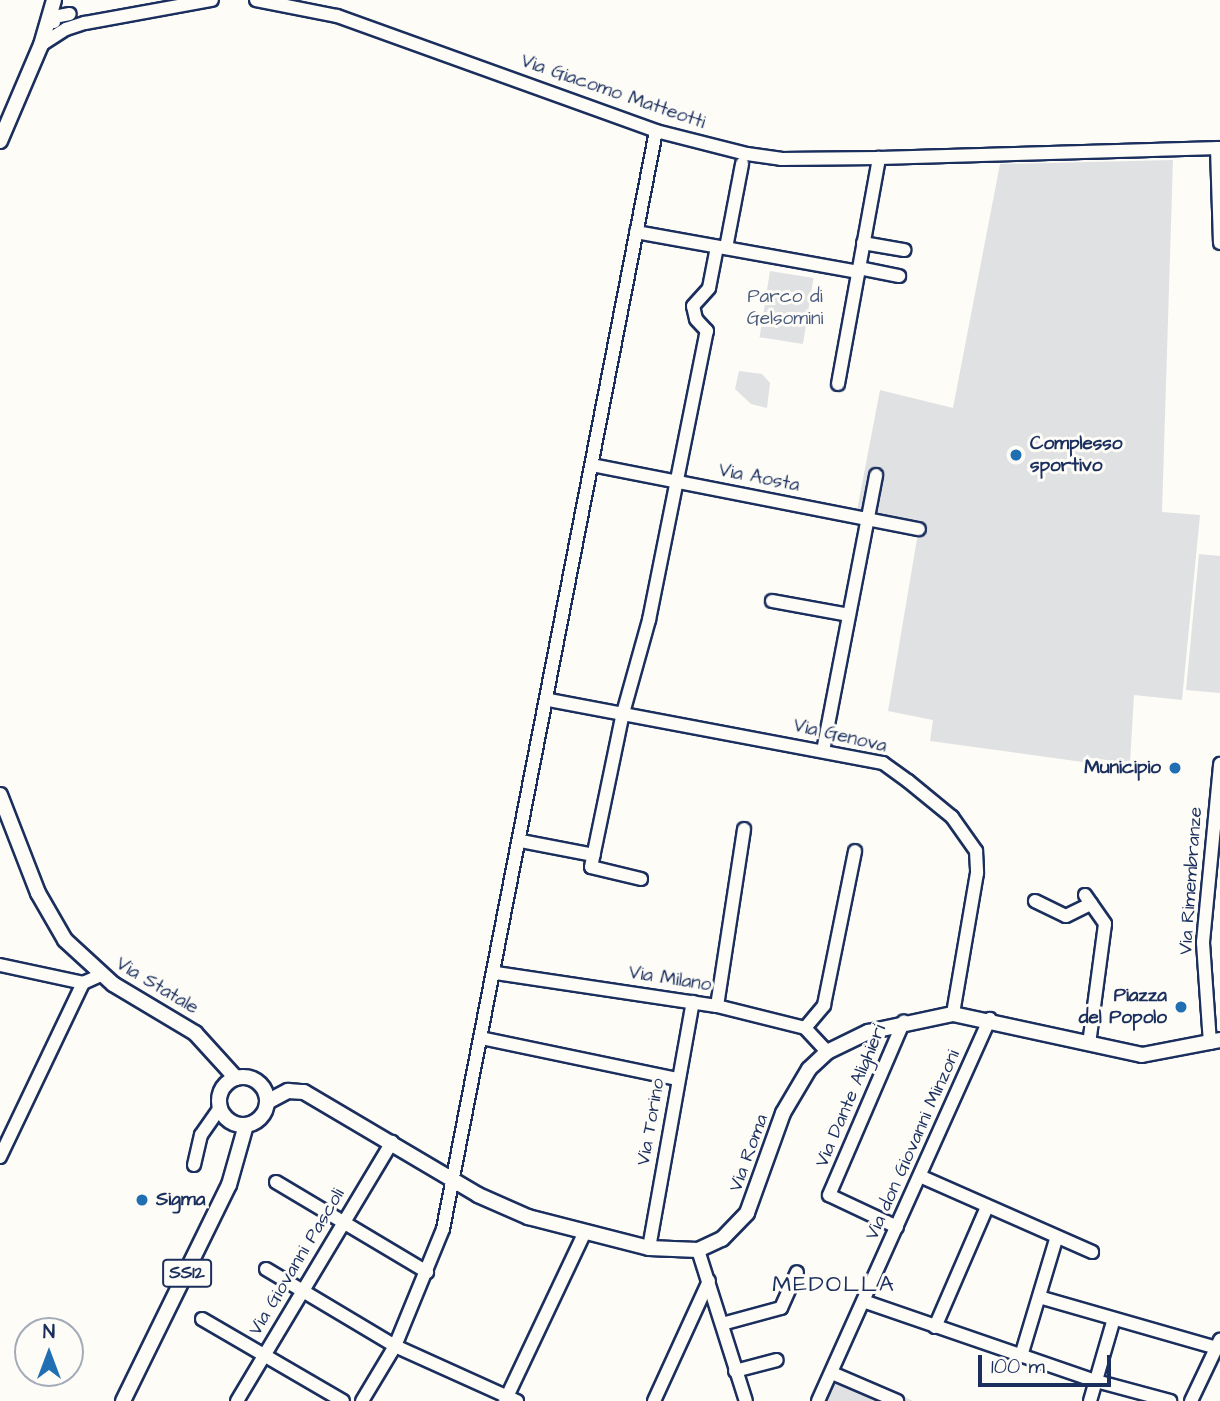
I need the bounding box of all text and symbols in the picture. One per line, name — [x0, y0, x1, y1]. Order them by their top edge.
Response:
street label: Via Giacomo Matteotti — [518, 50, 708, 134]
park label: Parco di Gelsomini — [747, 286, 823, 330]
place label: Complesso sportivo — [1030, 433, 1123, 477]
marker: Complesso sportivo — [1008, 447, 1024, 463]
street label: Via Aosta — [717, 459, 801, 497]
street label: Via Genova — [791, 714, 889, 758]
place label: Municipio — [1084, 757, 1161, 779]
marker: Municipio — [1167, 760, 1183, 776]
street label: Via Rimembranze — [1174, 806, 1208, 956]
street label: Via Statale — [112, 952, 202, 1020]
street label: Via Milano — [627, 961, 713, 997]
place label: Piazza del Popolo — [1079, 985, 1167, 1029]
marker: Piazza del Popolo — [1173, 999, 1189, 1015]
street label: Via Dante Alighieri — [811, 1021, 891, 1171]
street label: Via don Giovanni Minzoni — [861, 1046, 965, 1244]
street label: Via Torino — [632, 1077, 670, 1167]
street label: Via Roma — [724, 1111, 774, 1195]
street label: Via Giovanni Pascoli — [244, 1184, 350, 1340]
place label: Sigma — [156, 1189, 205, 1211]
marker: Sigma — [134, 1192, 150, 1208]
road number: SS12 — [161, 1258, 213, 1288]
district label: MEDOLLA — [773, 1270, 895, 1298]
north arrow — [14, 1317, 84, 1387]
text: N — [43, 1319, 55, 1346]
scale bar — [982, 1342, 1115, 1386]
text: 100 m — [991, 1352, 1045, 1381]

